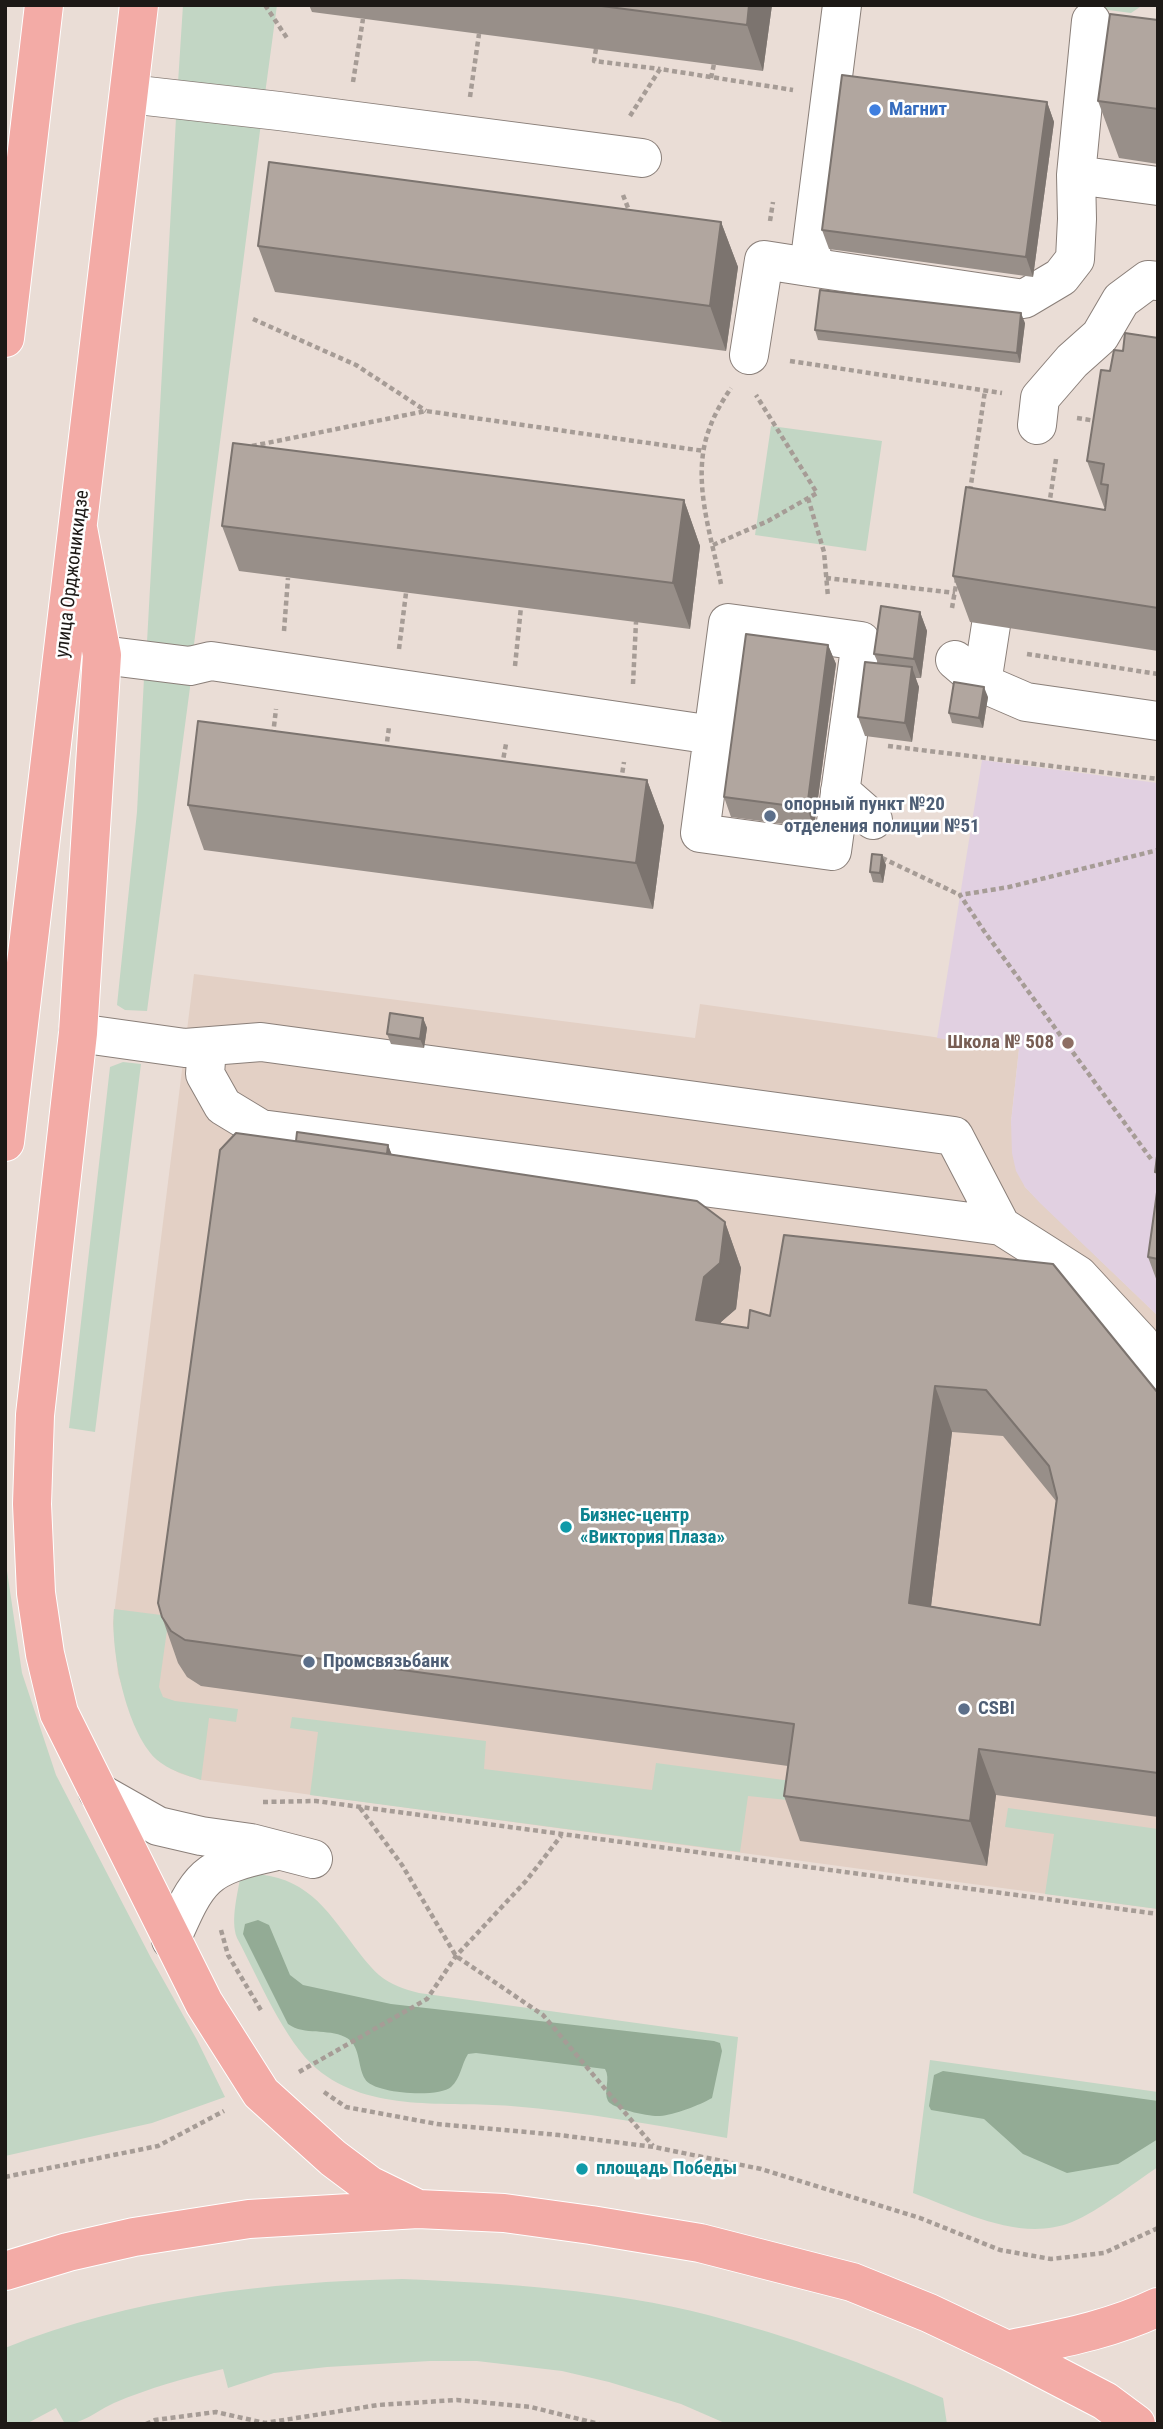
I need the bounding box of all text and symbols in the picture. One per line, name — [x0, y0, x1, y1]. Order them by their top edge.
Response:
place label: Магнит — [889, 99, 947, 121]
marker: Магнит — [867, 102, 883, 118]
street label: улица Орджоникидзе — [51, 489, 95, 659]
place label: опорный пункт №20 отделения полиции №51 — [784, 794, 980, 838]
marker: опорный пункт №20 отделения полиции №51 — [762, 808, 778, 824]
place label: Школа № 508 — [947, 1032, 1054, 1054]
marker: Школа № 508 — [1060, 1035, 1076, 1051]
place label: Бизнес-центр «Виктория Плаза» — [580, 1505, 725, 1549]
marker: Бизнес-центр «Виктория Плаза» — [558, 1519, 574, 1535]
place label: Промсвязьбанк — [323, 1651, 449, 1673]
marker: Промсвязьбанк — [301, 1654, 317, 1670]
place label: CSBI — [978, 1698, 1015, 1720]
marker: CSBI — [956, 1701, 972, 1717]
place label: площадь Победы — [596, 2158, 737, 2180]
marker: площадь Победы — [574, 2161, 590, 2177]

